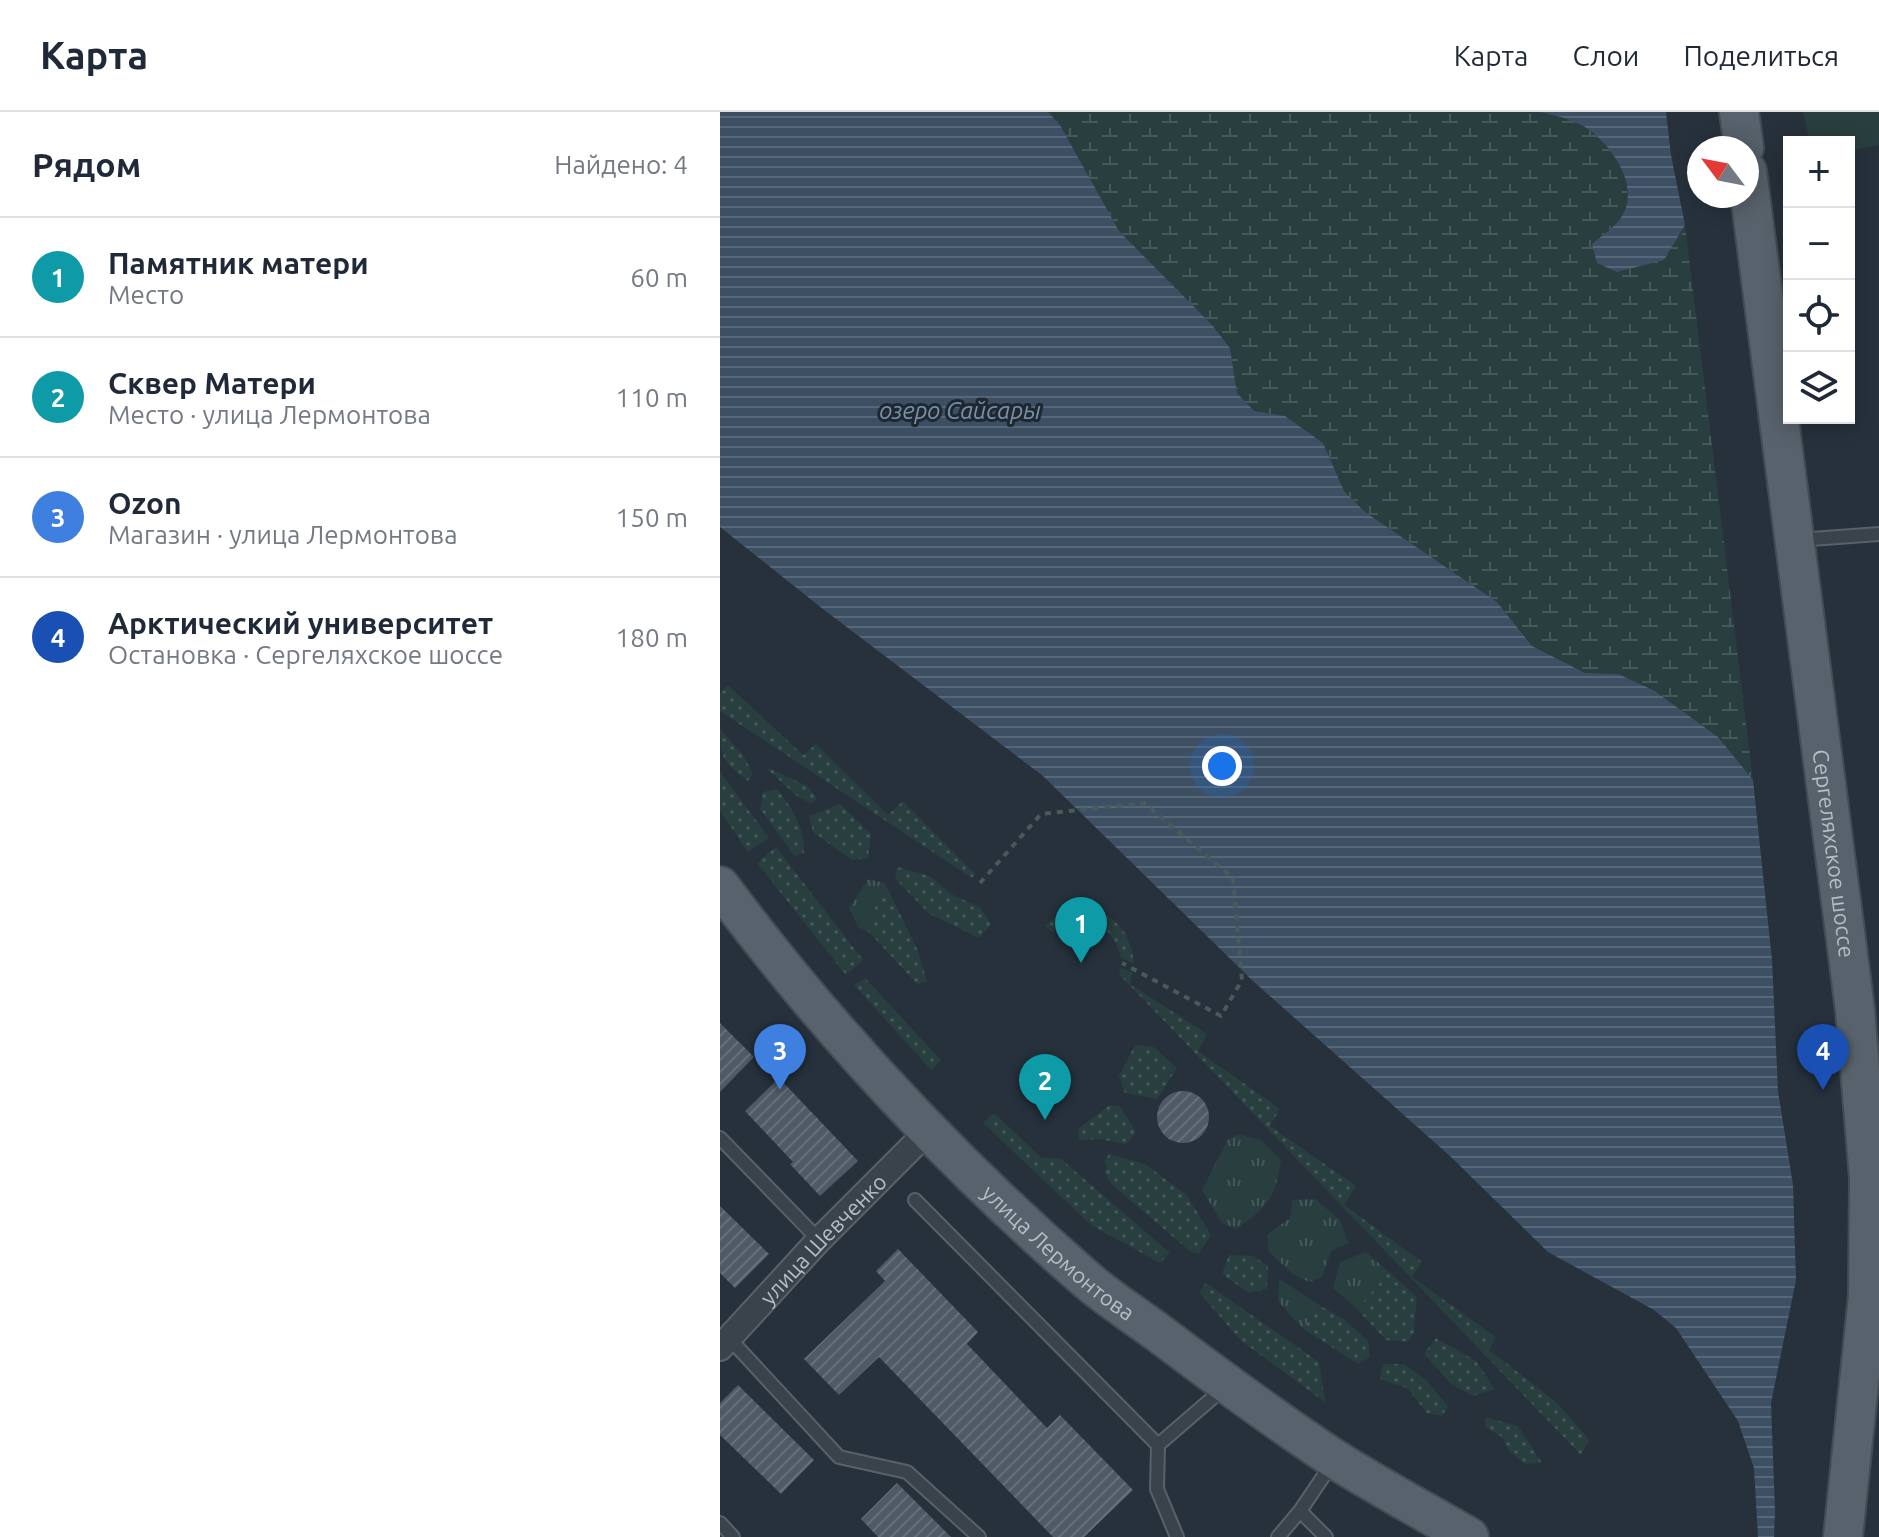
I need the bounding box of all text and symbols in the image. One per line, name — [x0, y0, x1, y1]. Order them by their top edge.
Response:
text: Карта — [40, 34, 148, 76]
text: Карта — [1454, 40, 1528, 71]
text: Слои — [1572, 40, 1639, 71]
text: Поделиться — [1683, 40, 1839, 71]
north arrow — [1687, 136, 1759, 208]
map controls — [1783, 136, 1855, 424]
button: + — [1783, 136, 1855, 208]
text: Рядом — [32, 145, 141, 183]
text: Найдено: 4 — [554, 150, 688, 179]
button: − — [1783, 208, 1855, 280]
text: Памятник матери — [108, 246, 369, 280]
text: 1 — [51, 263, 65, 292]
text: 60 m — [630, 263, 688, 292]
text: Место — [108, 280, 184, 309]
button: locate — [1783, 280, 1855, 352]
button: layers — [1783, 352, 1855, 424]
text: Сквер Матери — [108, 366, 316, 400]
text: 2 — [51, 383, 65, 412]
text: 110 m — [616, 383, 688, 412]
water label: озеро Сайсары — [879, 397, 1041, 424]
text: Место · улица Лермонтова — [108, 400, 431, 429]
text: Ozon — [108, 486, 182, 520]
text: 3 — [51, 503, 65, 532]
text: 150 m — [616, 503, 688, 532]
text: Магазин · улица Лермонтова — [108, 520, 458, 549]
text: Арктический университет — [108, 606, 493, 640]
text: 4 — [51, 623, 65, 652]
text: 180 m — [616, 623, 688, 652]
text: Остановка · Сергеляхское шоссе — [108, 640, 503, 669]
your location — [1202, 746, 1242, 786]
street label: Сергеляхское шоссе — [1809, 748, 1861, 959]
pin: 1 — [1055, 897, 1107, 963]
pin: 3 — [754, 1024, 806, 1090]
pin: 4 — [1797, 1024, 1849, 1090]
pin: 2 — [1019, 1054, 1071, 1120]
street label: улица Шевченко — [754, 1168, 891, 1309]
street label: улица Лермонтова — [978, 1179, 1140, 1325]

